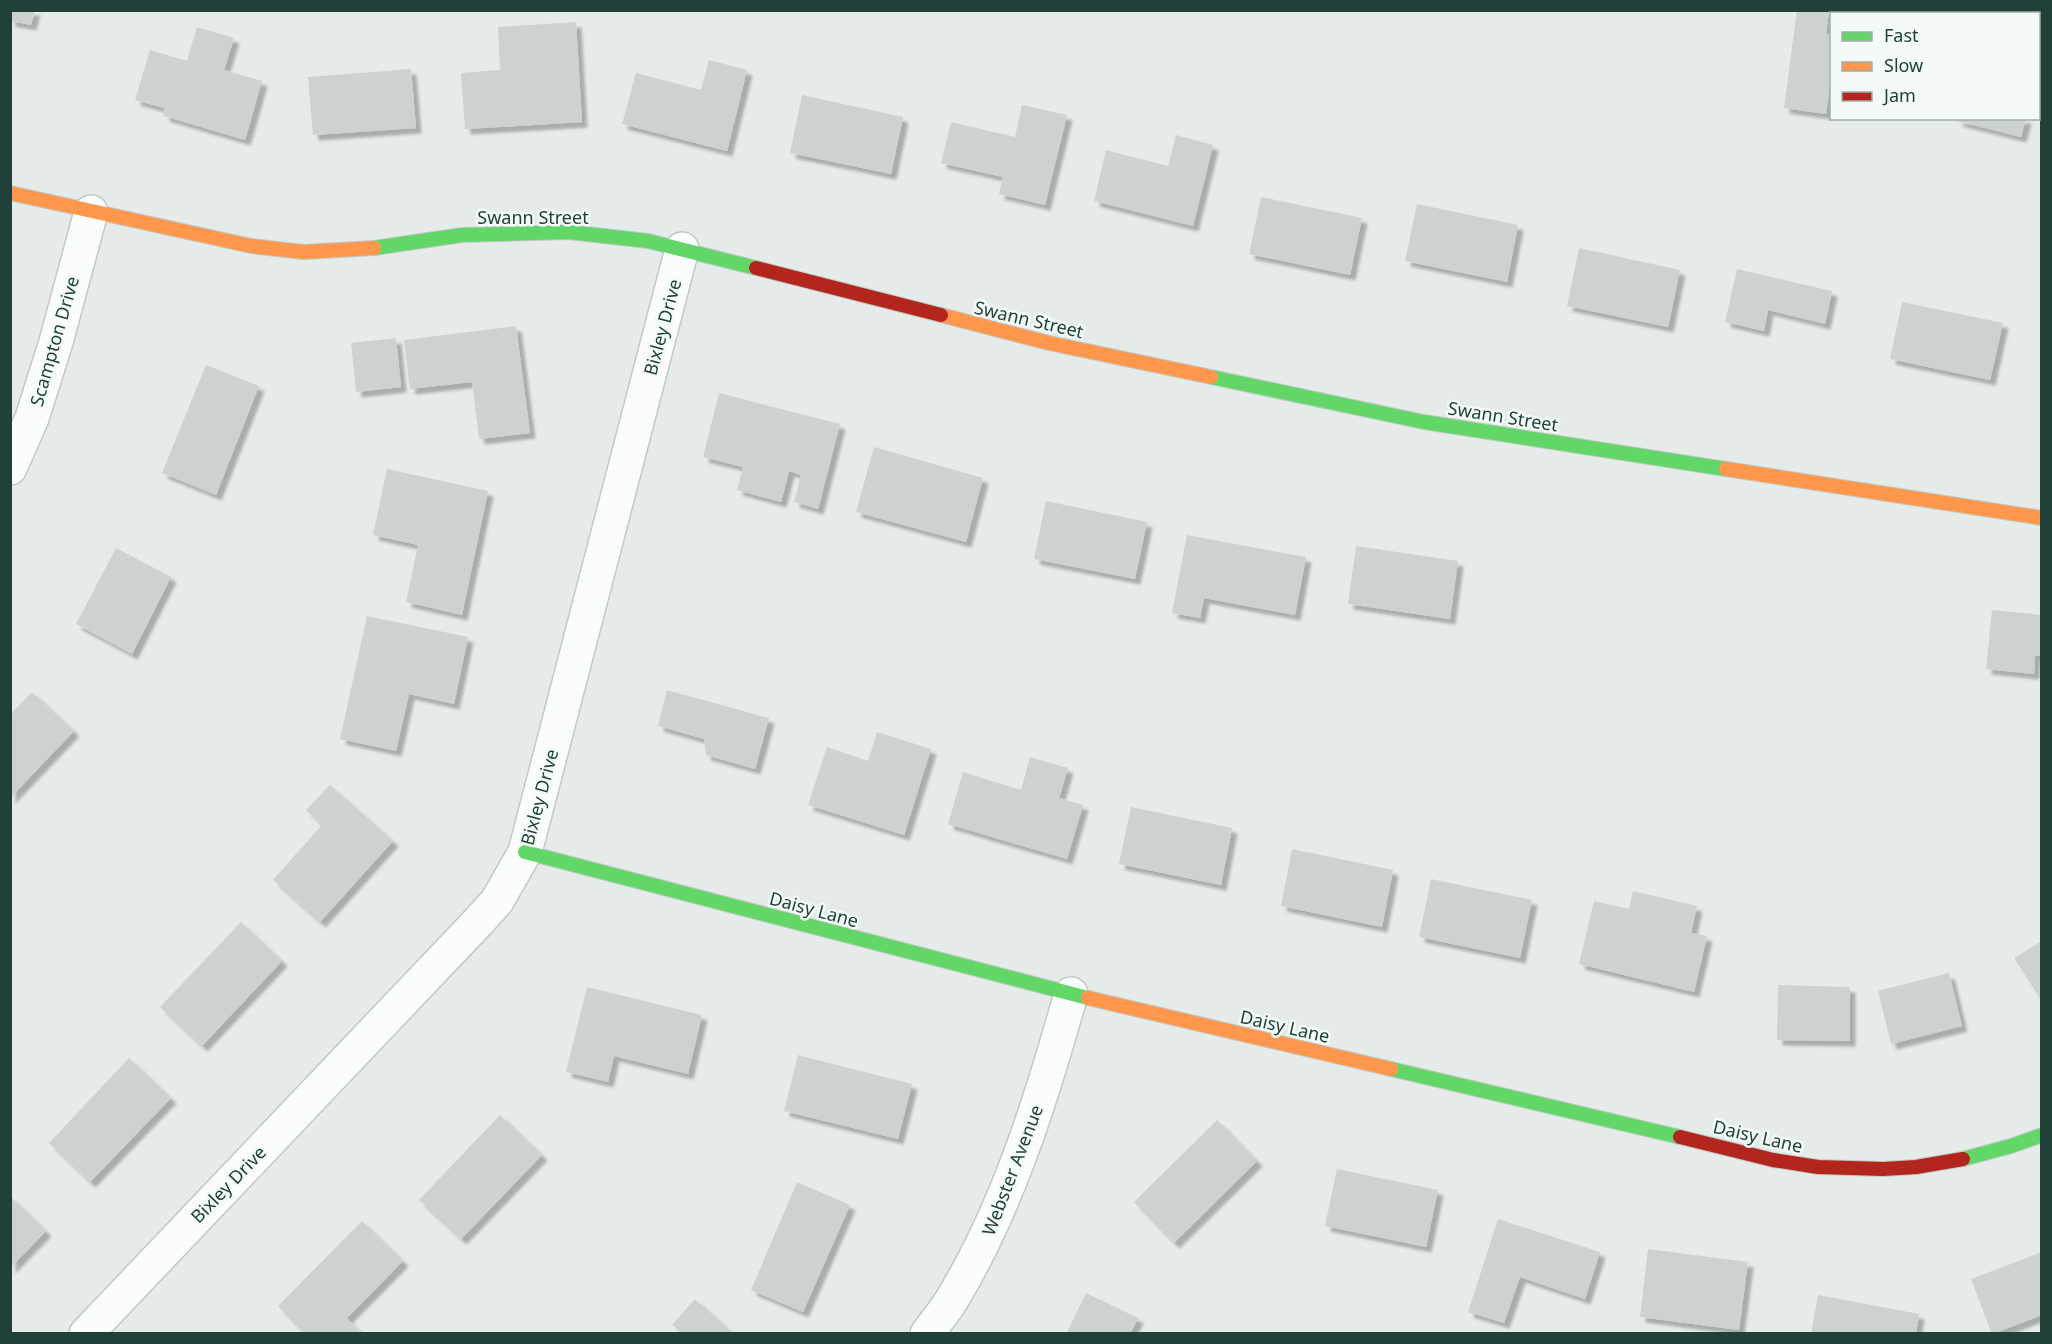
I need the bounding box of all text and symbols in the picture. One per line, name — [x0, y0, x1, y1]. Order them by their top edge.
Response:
legend — [1830, 12, 2040, 120]
text: Fast — [1884, 23, 1919, 47]
text: Slow — [1884, 53, 1923, 77]
text: Jam — [1882, 83, 1916, 107]
street label: Swann Street — [477, 205, 589, 229]
street label: Scampton Drive — [24, 273, 84, 409]
street label: Bixley Drive — [638, 276, 686, 378]
street label: Swann Street — [972, 295, 1086, 343]
street label: Swann Street — [1446, 395, 1560, 437]
street label: Bixley Drive — [515, 746, 563, 848]
street label: Daisy Lane — [767, 886, 861, 932]
street label: Daisy Lane — [1238, 1004, 1332, 1048]
street label: Webster Avenue — [976, 1101, 1048, 1239]
street label: Daisy Lane — [1711, 1114, 1805, 1158]
street label: Bixley Drive — [185, 1140, 271, 1228]

